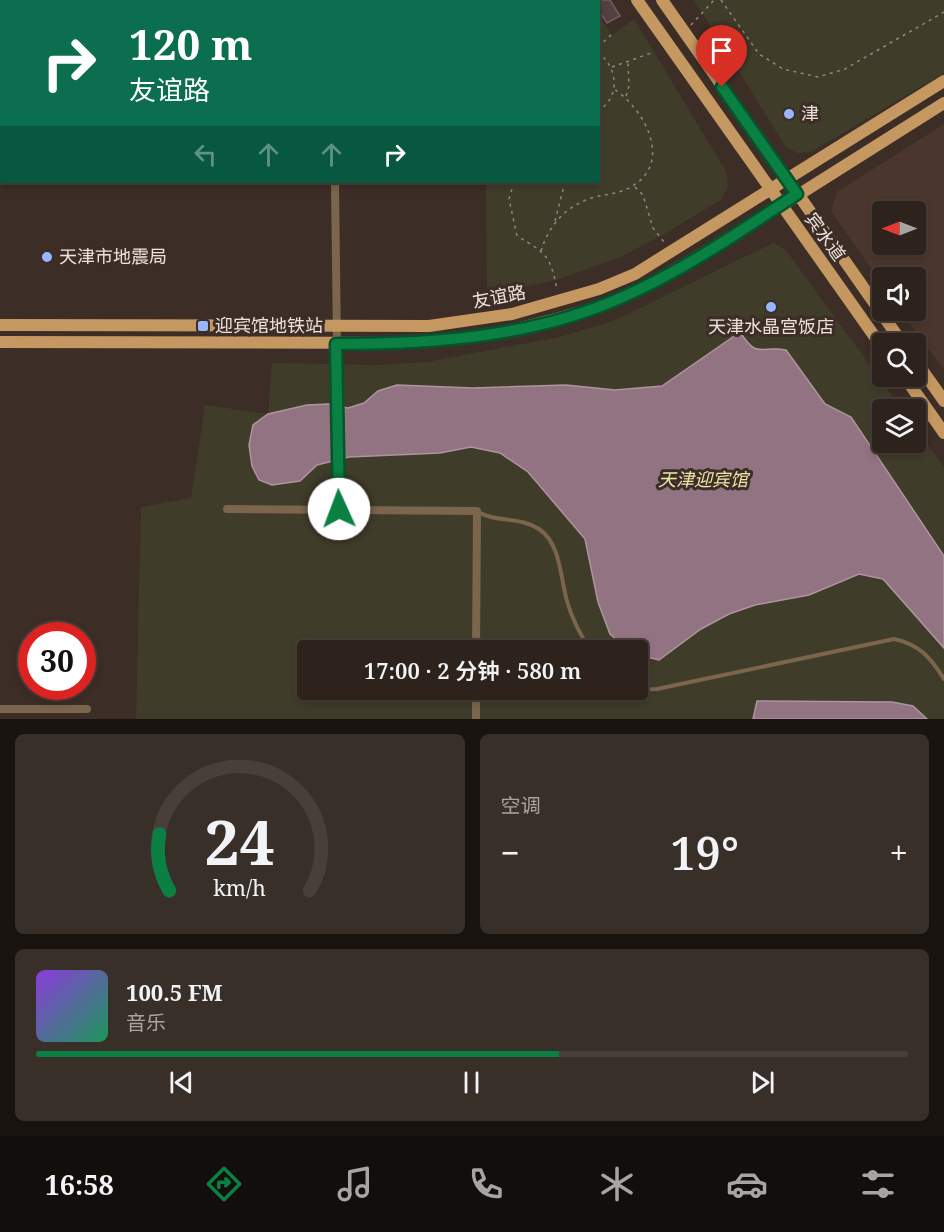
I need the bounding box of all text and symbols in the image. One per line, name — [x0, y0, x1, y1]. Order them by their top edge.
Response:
text: 120 m — [129, 15, 253, 72]
icon: right — [30, 24, 108, 102]
pin — [696, 25, 747, 87]
icon: arrive — [705, 34, 738, 67]
text: 友谊路 — [129, 71, 210, 108]
place label: 津 — [801, 101, 819, 125]
marker: 津 — [782, 107, 796, 121]
icon: left — [189, 138, 222, 171]
icon: ahead — [252, 138, 285, 171]
icon: ahead — [315, 138, 348, 171]
icon: right — [378, 138, 411, 171]
north arrow — [872, 201, 926, 255]
map controls — [872, 201, 926, 453]
street label: 宾水道 — [800, 208, 851, 265]
place label: 天津市地震局 — [59, 244, 167, 268]
marker: 天津市地震局 — [40, 250, 54, 264]
button: sound — [872, 267, 926, 321]
street label: 友谊路 — [470, 279, 528, 313]
marker: 天津水晶宫饭店 — [764, 300, 778, 314]
place label: 迎宾馆地铁站 — [215, 313, 323, 337]
place label: 天津水晶宫饭店 — [708, 314, 834, 338]
marker: 迎宾馆地铁站 — [196, 319, 210, 333]
button: search — [872, 333, 926, 387]
button: layers — [872, 399, 926, 453]
park label: 天津迎宾馆 — [658, 467, 751, 491]
position arrow — [307, 477, 371, 541]
speed limit sign: 30 — [18, 622, 96, 700]
text: 17:00 · 2 分钟 · 580 m — [364, 655, 581, 685]
text: 空调 — [501, 792, 541, 819]
text: 24 — [204, 798, 275, 883]
text: 19° — [670, 822, 739, 883]
text: − — [501, 830, 520, 875]
text: + — [890, 830, 908, 875]
text: km/h — [213, 873, 266, 902]
text: 100.5 FM — [126, 977, 223, 1007]
text: 音乐 — [126, 1009, 166, 1036]
icon: previous — [165, 1066, 198, 1099]
icon: pause — [455, 1066, 488, 1099]
icon: next — [746, 1066, 779, 1099]
icon: directions — [203, 1163, 245, 1205]
icon: music — [334, 1163, 376, 1205]
icon: phone — [465, 1163, 507, 1205]
icon: climate — [596, 1163, 638, 1205]
icon: car — [726, 1163, 768, 1205]
icon: filters — [857, 1163, 899, 1205]
text: 16:58 — [44, 1166, 114, 1203]

